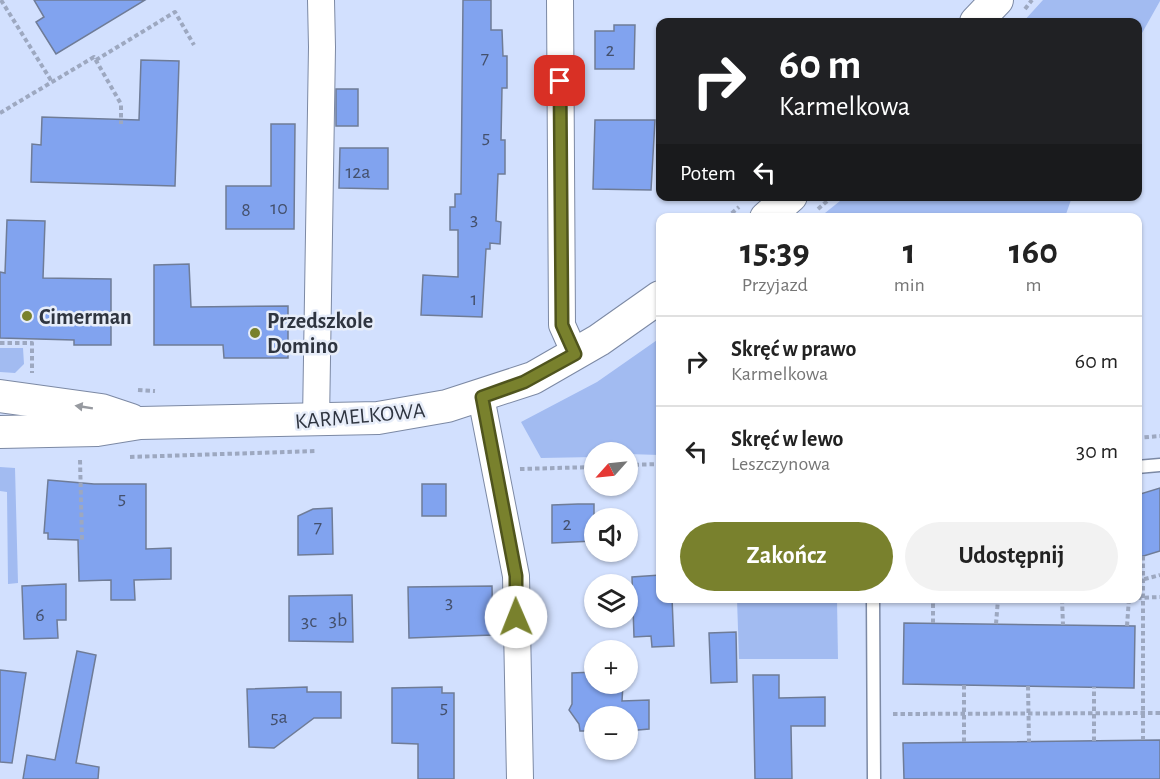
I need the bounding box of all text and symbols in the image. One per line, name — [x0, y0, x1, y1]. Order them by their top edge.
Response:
house number: 2 — [605, 40, 615, 60]
icon: right — [680, 42, 758, 120]
text: 60 m — [779, 44, 861, 86]
house number: 7 — [481, 48, 489, 68]
pin — [534, 55, 585, 106]
icon: arrive — [543, 64, 576, 97]
text: Karmelkowa — [779, 93, 910, 120]
house number: 5 — [482, 127, 490, 147]
icon: left — [748, 156, 781, 189]
house number: 12a — [345, 162, 371, 182]
text: Potem — [680, 162, 736, 184]
house number: 10 — [270, 198, 288, 218]
house number: 8 — [241, 200, 251, 220]
house number: 3 — [470, 209, 478, 229]
text: 15:39 — [740, 234, 810, 270]
text: 1 — [903, 234, 916, 270]
text: 160 — [1009, 234, 1058, 270]
text: Przyjazd — [742, 275, 808, 295]
text: min — [894, 275, 925, 295]
text: m — [1025, 275, 1041, 295]
house number: 1 — [471, 289, 477, 309]
place label: Cimerman — [39, 306, 132, 328]
marker: Cimerman — [20, 309, 34, 323]
place label: Przedszkole Domino — [267, 310, 373, 357]
marker: Przedszkole Domino — [248, 326, 262, 340]
text: Skręć w prawo — [731, 338, 856, 360]
icon: right — [680, 345, 713, 378]
text: 60 m — [1075, 350, 1118, 372]
text: Karmelkowa — [731, 364, 828, 384]
street label: KARMELKOWA — [294, 399, 427, 433]
one-way arrow — [74, 403, 93, 412]
text: Skręć w lewo — [731, 428, 843, 450]
icon: left — [680, 435, 713, 468]
text: 30 m — [1076, 440, 1118, 462]
north arrow — [584, 442, 638, 496]
map controls — [584, 442, 638, 760]
text: Leszczynowa — [731, 454, 830, 474]
house number: 5 — [118, 488, 126, 508]
button: sound — [584, 508, 638, 562]
house number: 2 — [562, 514, 572, 534]
house number: 7 — [314, 517, 322, 537]
button: Zakończ — [680, 522, 893, 591]
button: Udostępnij — [905, 522, 1118, 591]
button: layers — [584, 574, 638, 628]
position arrow — [484, 585, 548, 649]
house number: 3 — [445, 592, 453, 612]
house number: 6 — [35, 605, 45, 625]
house number: 3b — [329, 610, 347, 630]
house number: 3c — [301, 611, 317, 631]
button: + — [584, 640, 638, 694]
house number: 5 — [440, 697, 448, 717]
button: − — [584, 706, 638, 760]
house number: 5a — [270, 707, 288, 727]

